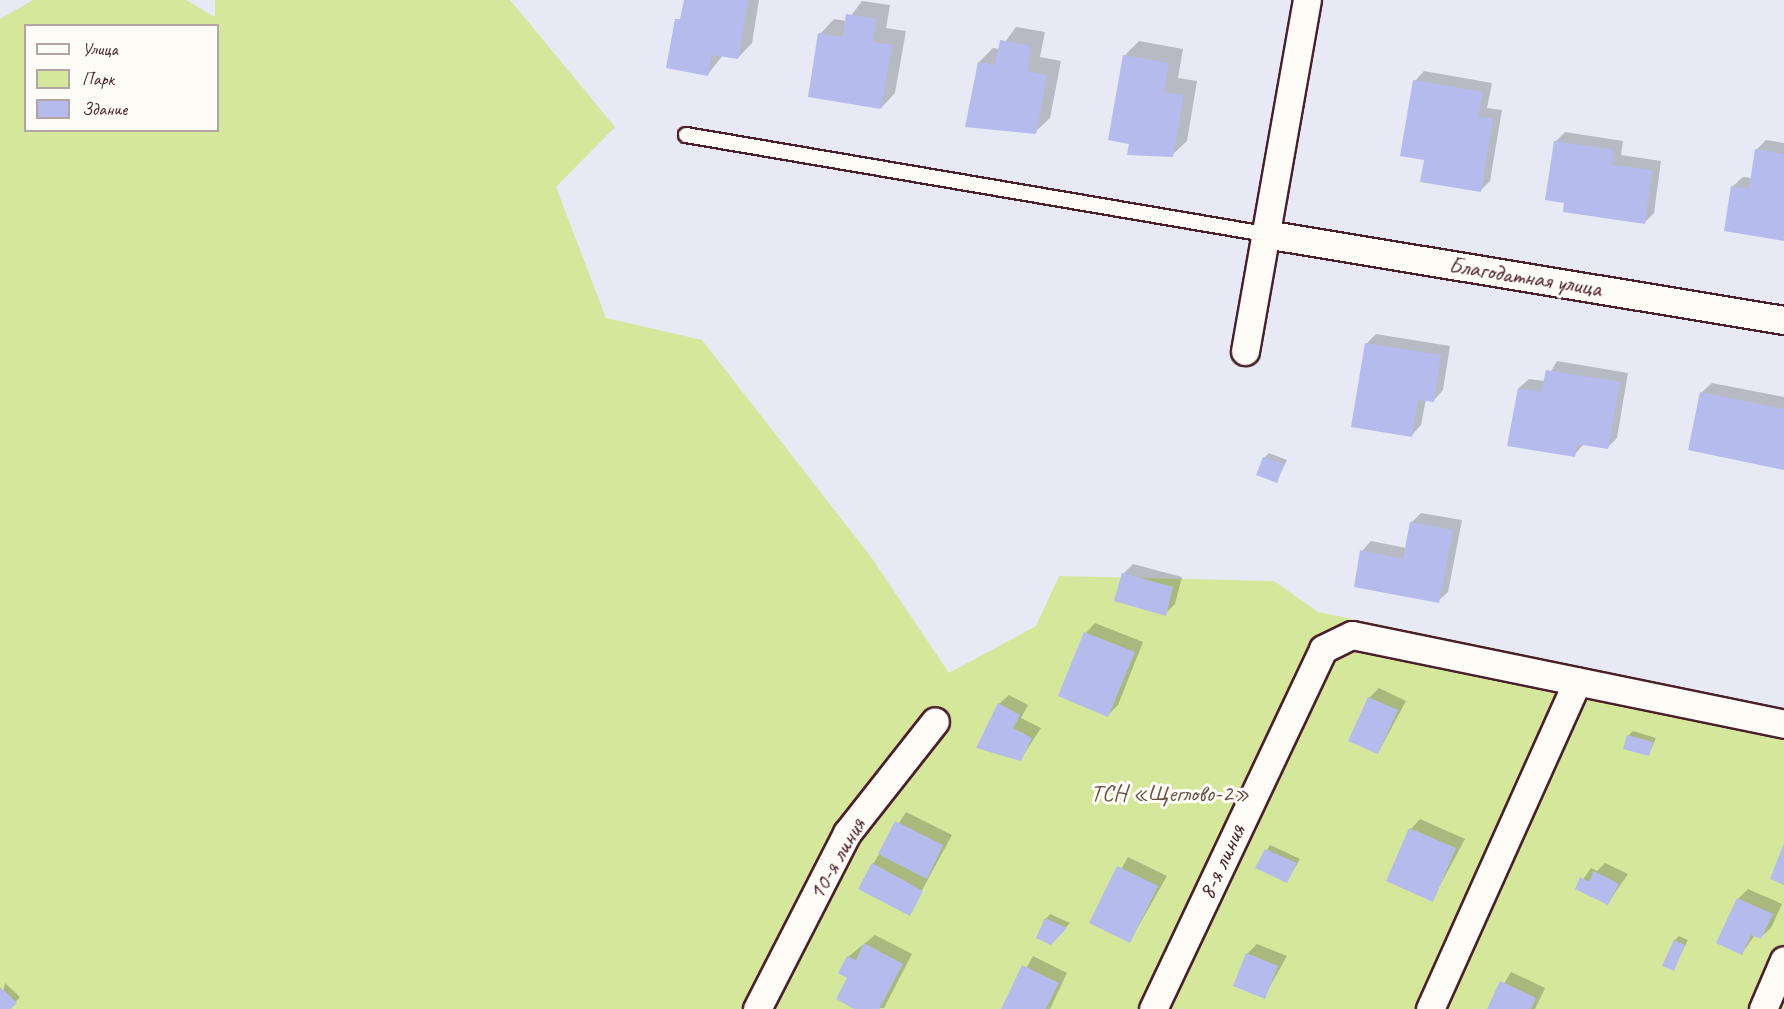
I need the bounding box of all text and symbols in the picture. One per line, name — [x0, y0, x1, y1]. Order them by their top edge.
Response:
legend — [24, 24, 219, 132]
text: Улица — [82, 38, 118, 60]
text: Парк — [82, 68, 114, 90]
text: Здание — [82, 98, 127, 120]
street label: Благодатная улица — [1446, 251, 1604, 303]
park label: ТСН «Щеглово-2» — [1091, 780, 1249, 808]
street label: 10-я линия — [802, 813, 872, 905]
street label: 8-я линия — [1192, 820, 1252, 904]

